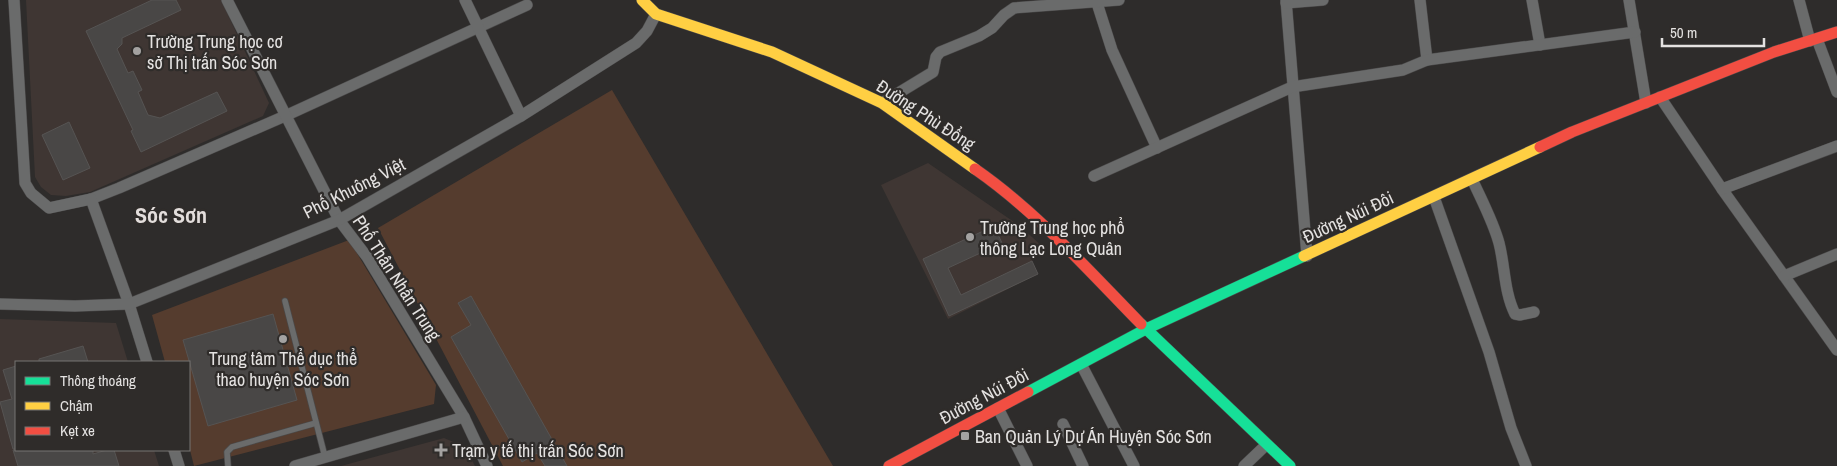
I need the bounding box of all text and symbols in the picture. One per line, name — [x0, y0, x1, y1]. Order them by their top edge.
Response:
scale bar — [1662, 15, 1764, 47]
text: 50 m — [1670, 22, 1697, 43]
place label: Trường Trung học cơ sở Thị trấn Sóc Sơn — [147, 29, 283, 75]
marker: Trường Trung học cơ sở Thị trấn Sóc Sơn — [131, 45, 143, 57]
street label: Đường Phù Đổng — [872, 74, 981, 157]
street label: Phố Khuông Việt — [299, 152, 409, 224]
street label: Đường Núi Đôi — [1298, 185, 1398, 249]
district label: Sóc Sơn — [135, 200, 207, 230]
street label: Phố Thân Nhân Trung — [347, 210, 447, 346]
place label: Trường Trung học phổ thông Lạc Long Quân — [980, 215, 1125, 261]
marker: Trường Trung học phổ thông Lạc Long Quân — [964, 231, 976, 243]
marker: Trung tâm Thể dục thể thao huyện Sóc Sơn — [277, 333, 289, 345]
place label: Trung tâm Thể dục thể thao huyện Sóc Sơn — [209, 346, 357, 392]
legend — [15, 361, 190, 451]
street label: Đường Núi Đôi — [935, 362, 1033, 430]
text: Thông thoáng — [60, 370, 136, 391]
text: Chậm — [60, 395, 93, 416]
text: Kẹt xe — [60, 420, 95, 441]
place label: Ban Quản Lý Dự Án Huyện Sóc Sơn — [975, 424, 1212, 449]
marker: Ban Quản Lý Dự Án Huyện Sóc Sơn — [959, 430, 971, 442]
place label: Trạm y tế thị trấn Sóc Sơn — [452, 438, 624, 463]
marker: Trạm y tế thị trấn Sóc Sơn — [434, 443, 448, 457]

